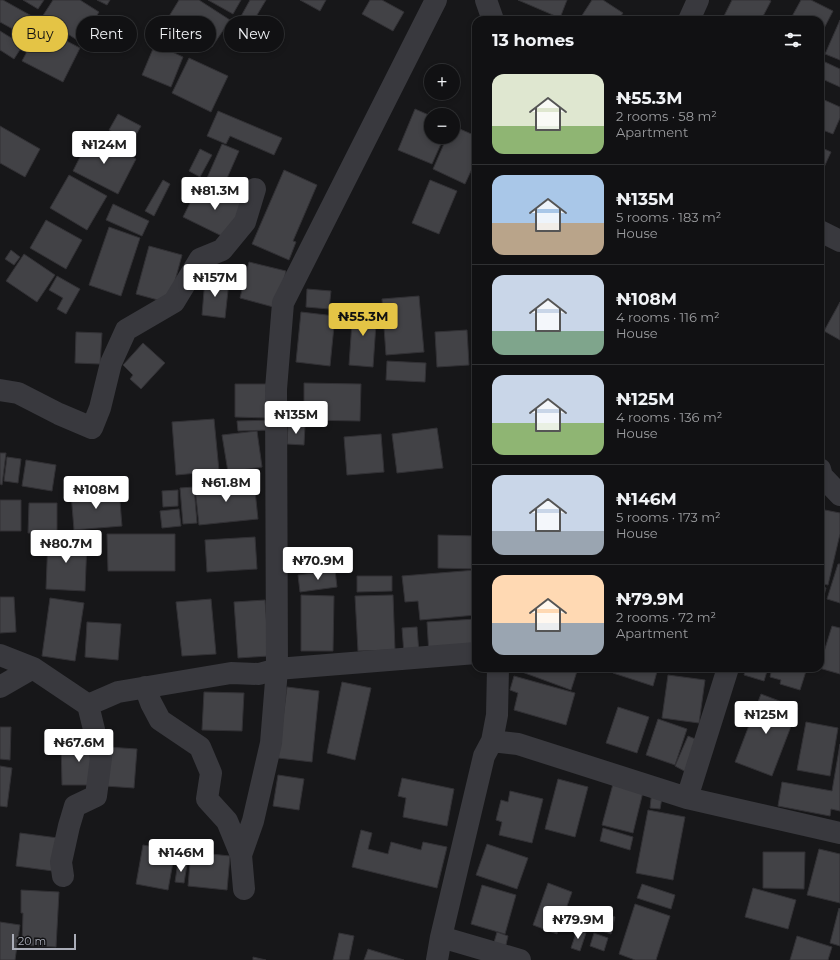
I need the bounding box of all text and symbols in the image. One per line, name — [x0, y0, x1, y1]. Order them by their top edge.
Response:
chip: Buy — [12, 16, 68, 52]
chip: Rent — [76, 16, 137, 52]
chip: Filters — [145, 16, 216, 52]
chip: New — [224, 16, 284, 52]
icon: filters — [782, 29, 804, 51]
text: 13 homes — [492, 30, 574, 50]
map controls — [424, 64, 460, 144]
button: + — [424, 64, 460, 100]
text: ₦55.3M — [616, 88, 682, 108]
icon: home — [524, 90, 572, 138]
button: − — [424, 108, 460, 144]
text: 2 rooms · 58 m² — [616, 108, 717, 124]
text: Apartment — [616, 124, 688, 140]
pin: ₦124M — [76, 131, 132, 165]
text: ₦124M — [81, 136, 127, 152]
pin: ₦81.3M — [182, 177, 248, 211]
text: ₦81.3M — [190, 182, 240, 198]
text: ₦135M — [616, 189, 674, 209]
icon: home — [524, 191, 572, 239]
text: 5 rooms · 183 m² — [616, 209, 721, 225]
text: House — [616, 225, 658, 241]
pin: ₦157M — [187, 264, 243, 298]
text: ₦157M — [193, 269, 237, 285]
text: ₦108M — [616, 289, 677, 309]
icon: home — [524, 291, 572, 339]
pin: ₦55.3M — [330, 303, 396, 337]
text: ₦55.3M — [338, 308, 388, 324]
text: 4 rooms · 116 m² — [616, 309, 720, 325]
text: House — [616, 325, 658, 341]
text: ₦125M — [616, 389, 674, 409]
icon: home — [524, 391, 572, 439]
pin: ₦135M — [268, 401, 324, 435]
text: ₦135M — [274, 406, 318, 422]
text: 4 rooms · 136 m² — [616, 409, 722, 425]
text: House — [616, 425, 658, 441]
pin: ₦61.8M — [193, 469, 259, 503]
text: ₦61.8M — [201, 474, 251, 490]
pin: ₦108M — [68, 476, 124, 510]
text: ₦108M — [73, 481, 119, 497]
text: ₦146M — [616, 489, 677, 509]
icon: home — [524, 491, 572, 539]
text: 5 rooms · 173 m² — [616, 509, 721, 525]
text: House — [616, 525, 658, 541]
pin: ₦80.7M — [33, 530, 99, 564]
text: ₦80.7M — [40, 535, 92, 551]
pin: ₦70.9M — [285, 547, 351, 581]
text: ₦70.9M — [292, 552, 344, 568]
text: ₦79.9M — [616, 589, 684, 609]
icon: home — [524, 591, 572, 639]
text: 2 rooms · 72 m² — [616, 609, 716, 625]
text: Apartment — [616, 625, 688, 641]
pin: ₦125M — [738, 701, 794, 735]
text: ₦125M — [744, 706, 788, 722]
pin: ₦67.6M — [46, 729, 112, 763]
text: ₦67.6M — [53, 734, 105, 750]
pin: ₦146M — [153, 839, 209, 873]
text: ₦146M — [158, 844, 204, 860]
pin: ₦79.9M — [545, 906, 611, 940]
text: ₦79.9M — [552, 911, 604, 927]
scale bar — [12, 932, 76, 951]
text: 20 m — [18, 934, 46, 948]

